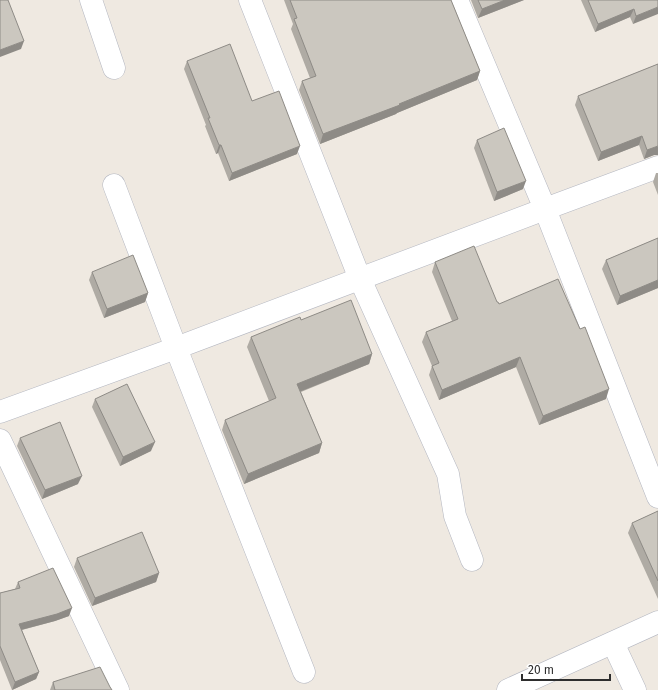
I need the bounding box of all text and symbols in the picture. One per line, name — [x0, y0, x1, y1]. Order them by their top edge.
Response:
scale bar — [522, 656, 610, 682]
text: 20 m — [528, 663, 554, 677]

